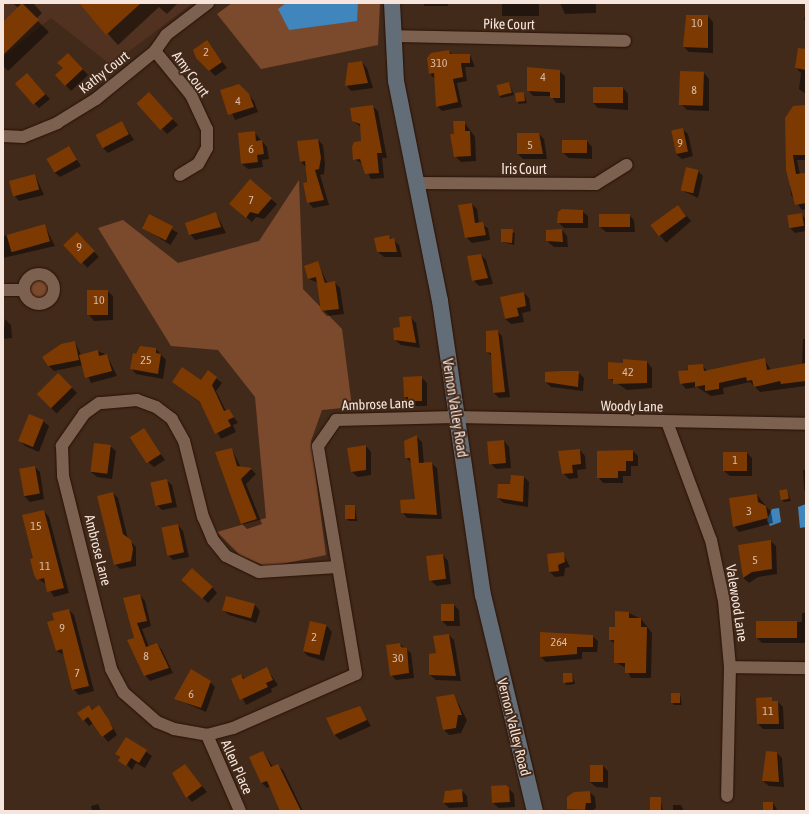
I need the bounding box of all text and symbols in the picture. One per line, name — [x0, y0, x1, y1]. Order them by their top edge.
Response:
street label: Pike Court — [483, 15, 535, 33]
house number: 10 — [691, 17, 703, 31]
house number: 2 — [203, 46, 209, 60]
street label: Kathy Court — [75, 47, 133, 97]
street label: Amy Court — [169, 48, 213, 100]
house number: 310 — [431, 57, 447, 71]
house number: 4 — [540, 71, 546, 85]
house number: 8 — [691, 84, 697, 98]
house number: 4 — [235, 95, 241, 109]
house number: 9 — [677, 137, 683, 151]
house number: 5 — [527, 139, 533, 153]
house number: 6 — [248, 143, 254, 157]
street label: Iris Court — [501, 161, 547, 177]
house number: 7 — [248, 194, 254, 208]
house number: 9 — [76, 241, 82, 255]
house number: 10 — [93, 294, 105, 308]
house number: 25 — [140, 354, 152, 368]
street label: Vernon Valley Road — [439, 357, 471, 459]
house number: 42 — [622, 366, 634, 380]
street label: Ambrose Lane — [341, 394, 415, 414]
street label: Woody Lane — [601, 397, 663, 415]
house number: 1 — [732, 454, 738, 468]
house number: 3 — [746, 505, 752, 519]
street label: Ambrose Lane — [81, 513, 115, 587]
house number: 15 — [30, 520, 42, 534]
house number: 5 — [752, 554, 758, 568]
house number: 11 — [39, 560, 51, 574]
street label: Valewood Lane — [723, 563, 751, 643]
house number: 9 — [59, 622, 65, 636]
house number: 2 — [311, 631, 317, 645]
house number: 264 — [551, 636, 567, 650]
house number: 8 — [143, 650, 149, 664]
house number: 30 — [392, 652, 404, 666]
house number: 7 — [74, 667, 80, 681]
street label: Vernon Valley Road — [494, 677, 534, 777]
house number: 6 — [188, 688, 194, 702]
house number: 11 — [762, 705, 774, 719]
street label: Allen Place — [218, 737, 256, 797]

